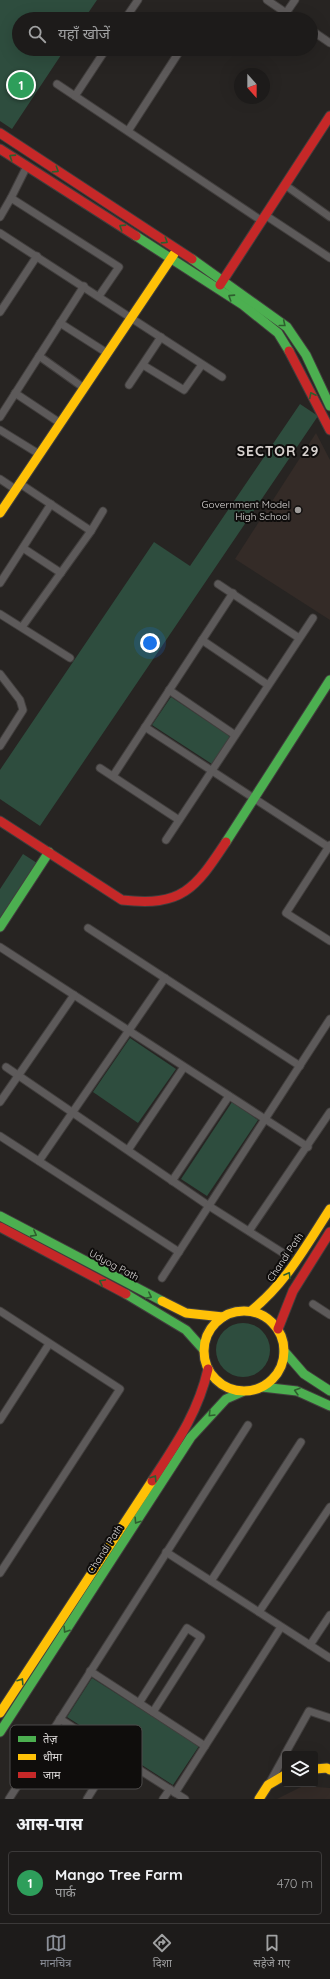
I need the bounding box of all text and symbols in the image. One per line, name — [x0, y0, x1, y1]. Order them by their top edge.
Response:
search box — [12, 12, 318, 56]
icon: search — [26, 23, 48, 45]
text: यहाँ खोजें — [58, 24, 110, 43]
north arrow — [234, 68, 270, 104]
pin: 1 — [8, 70, 34, 100]
one-way arrow — [9, 154, 16, 162]
one-way arrow — [52, 165, 59, 173]
one-way arrow — [119, 224, 126, 232]
one-way arrow — [161, 236, 168, 243]
one-way arrow — [228, 294, 235, 302]
one-way arrow — [278, 319, 285, 326]
one-way arrow — [309, 392, 317, 400]
district label: SECTOR 29 — [237, 442, 319, 460]
place label: Government Model High School — [202, 498, 290, 523]
marker: Government Model High School — [293, 505, 303, 515]
your location — [140, 633, 160, 653]
one-way arrow — [30, 1230, 38, 1237]
street label: Chandi Path — [264, 1230, 306, 1284]
street label: Udyog Path — [87, 1246, 141, 1284]
one-way arrow — [283, 1272, 291, 1279]
one-way arrow — [99, 1279, 106, 1286]
one-way arrow — [145, 1291, 152, 1298]
one-way arrow — [294, 1387, 301, 1395]
one-way arrow — [208, 1409, 216, 1417]
one-way arrow — [149, 1475, 157, 1482]
one-way arrow — [135, 1516, 142, 1523]
street label: Chandi Path — [84, 1522, 126, 1576]
one-way arrow — [63, 1626, 71, 1633]
one-way arrow — [17, 1678, 24, 1685]
legend — [10, 1725, 142, 1789]
text: तेज़ — [43, 1732, 58, 1746]
text: धीमा — [43, 1750, 62, 1764]
map controls — [282, 1751, 318, 1787]
button: layers — [282, 1751, 318, 1787]
text: जाम — [43, 1768, 61, 1782]
text: आस-पास — [16, 1813, 83, 1834]
text: Mango Tree Farm — [55, 1865, 183, 1884]
text: 1 — [27, 1875, 33, 1891]
text: 470 m — [277, 1875, 313, 1891]
text: पार्क — [55, 1884, 76, 1900]
tab: मानचित्र — [40, 1932, 71, 1971]
tab: दिशा — [151, 1932, 173, 1971]
tab: सहेजे गए — [253, 1932, 290, 1971]

